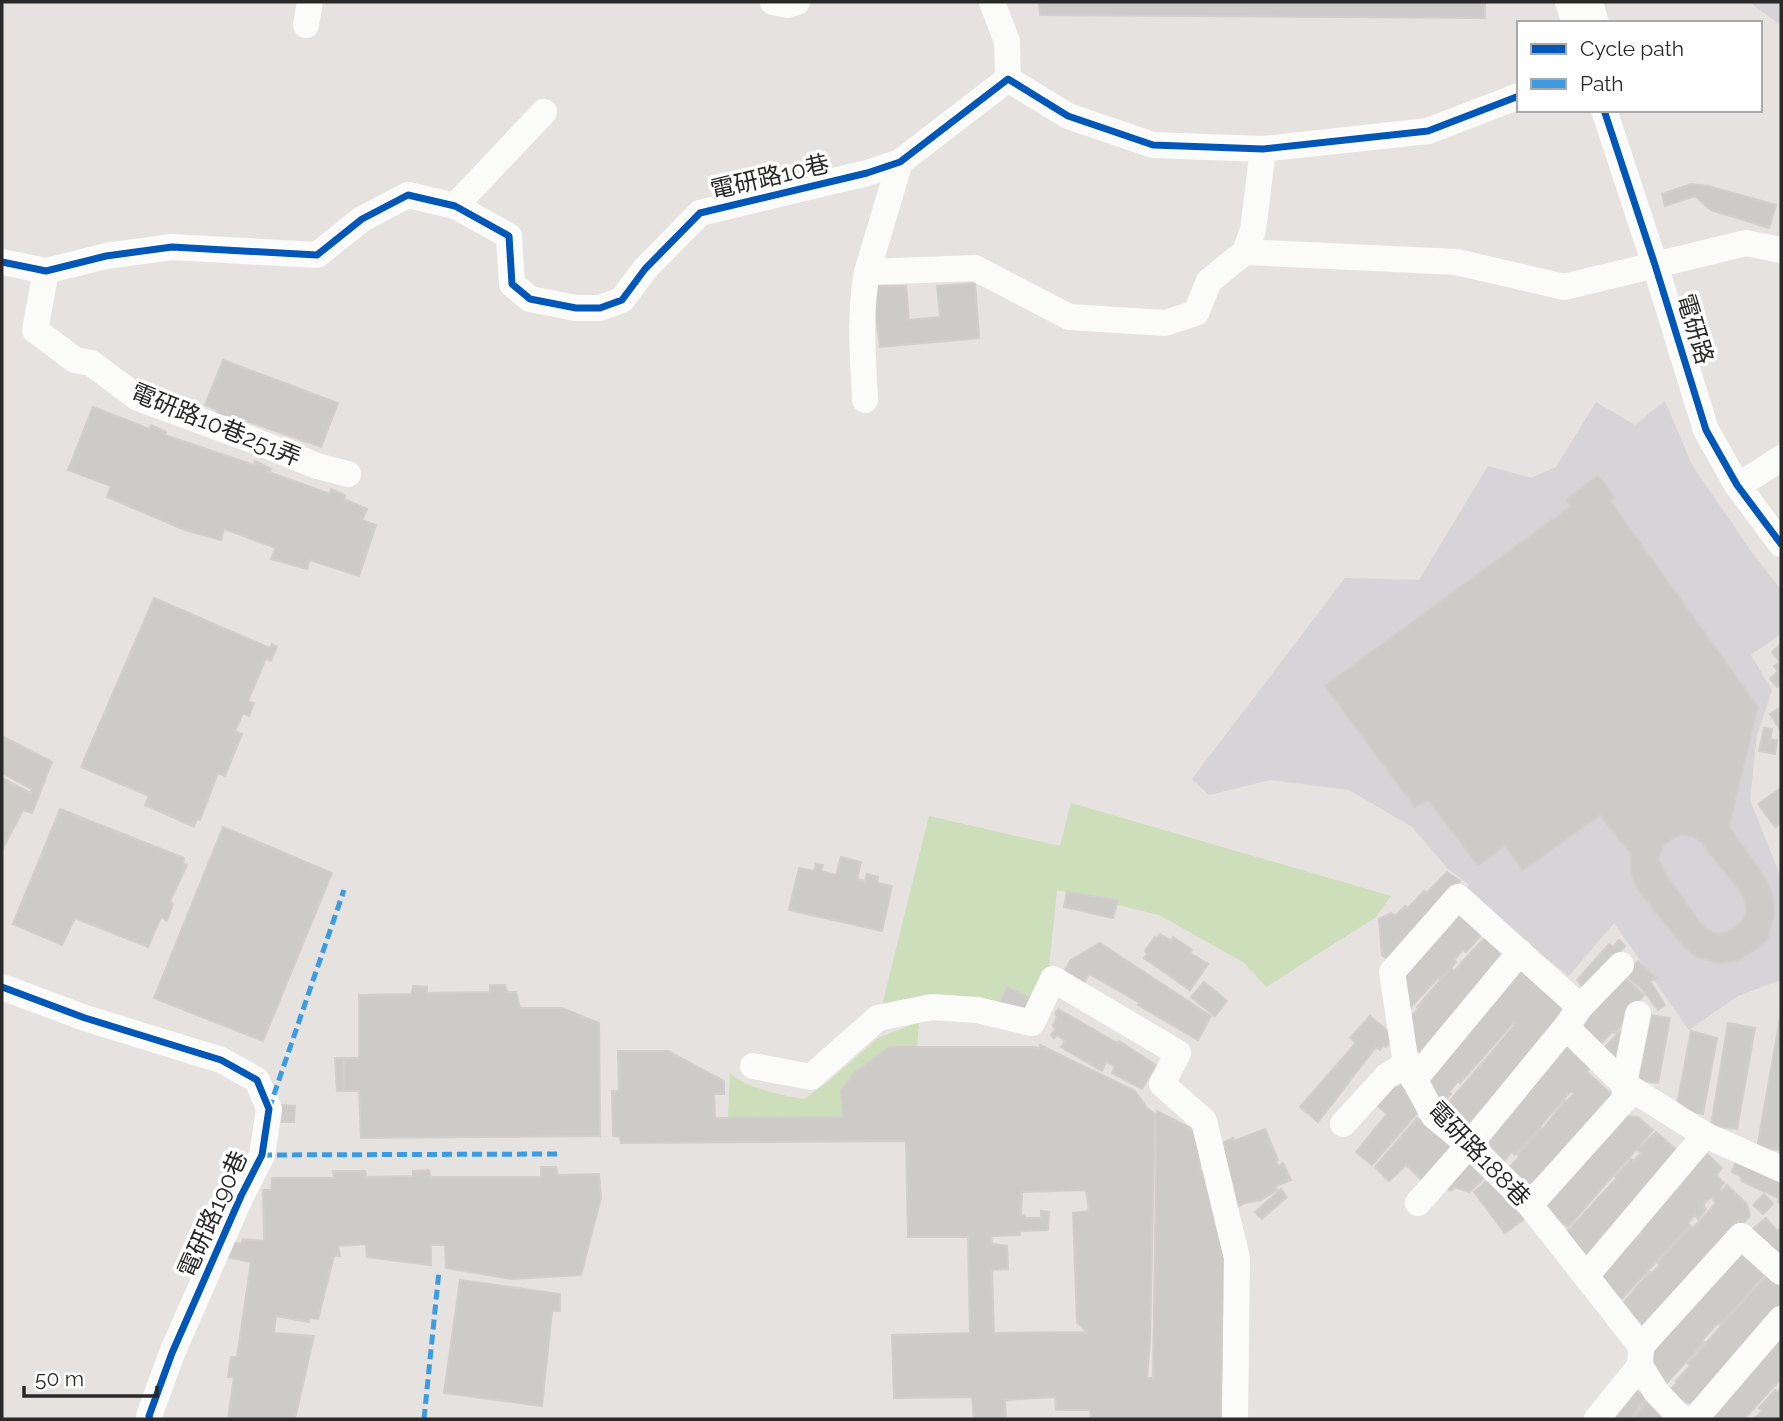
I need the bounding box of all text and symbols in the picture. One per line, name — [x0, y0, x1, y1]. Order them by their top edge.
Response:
legend — [1517, 21, 1762, 112]
text: Cycle path — [1580, 36, 1684, 61]
text: Path — [1580, 71, 1624, 96]
street label: 電研路10巷 — [708, 149, 832, 204]
street label: 電研路 — [1671, 290, 1720, 368]
street label: 電研路10巷251弄 — [127, 377, 305, 472]
street label: 電研路188巷 — [1422, 1095, 1537, 1212]
street label: 電研路190巷 — [172, 1146, 253, 1281]
scale bar — [24, 1354, 158, 1398]
text: 50 m — [35, 1366, 84, 1391]

